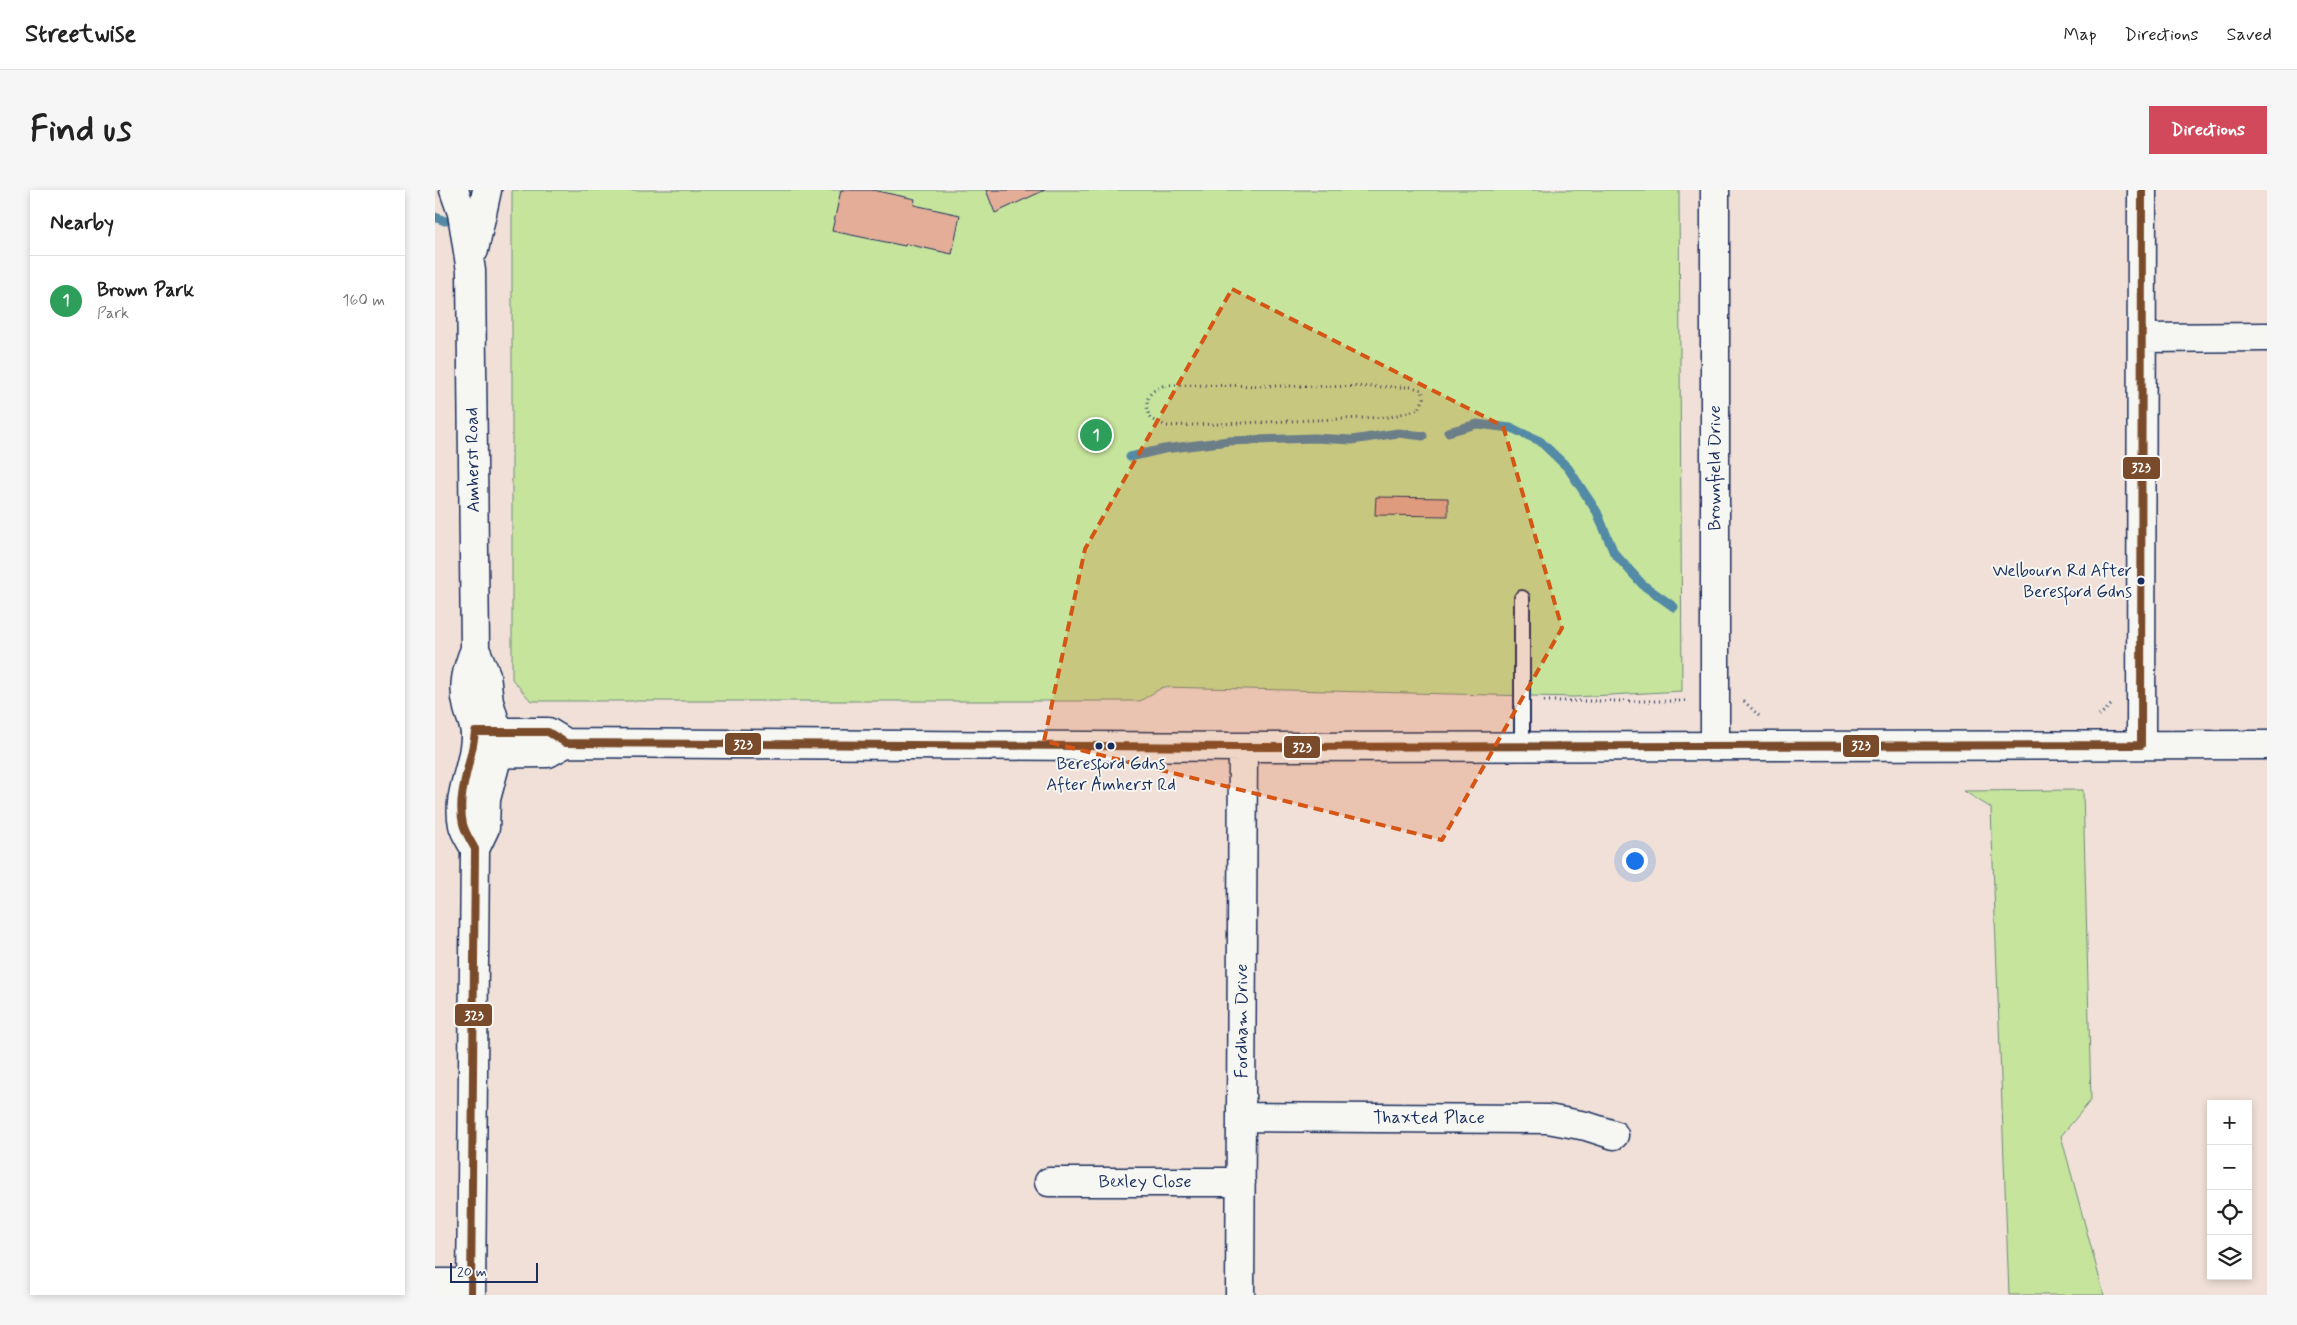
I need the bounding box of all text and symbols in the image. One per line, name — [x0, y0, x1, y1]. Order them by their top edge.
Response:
text: Streetwise — [25, 19, 136, 50]
text: Map — [2064, 23, 2097, 47]
text: Directions — [2125, 23, 2199, 47]
text: Saved — [2227, 23, 2272, 47]
button: Directions — [2149, 106, 2267, 154]
text: Find us — [30, 107, 132, 153]
text: Nearby — [50, 209, 114, 237]
text: Brown Park — [97, 278, 194, 303]
text: 1 — [62, 290, 70, 311]
text: 160 m — [342, 290, 385, 311]
text: Park — [97, 303, 129, 324]
street label: Brownfield Drive — [1703, 405, 1727, 531]
street label: Amherst Road — [460, 407, 486, 513]
pin: 1 — [1080, 416, 1112, 454]
line badge: 323 — [2122, 456, 2161, 480]
text: 323 — [2131, 459, 2151, 477]
place label: Welbourn Rd After Beresford Gdns — [1992, 560, 2132, 606]
marker: Welbourn Rd After Beresford Gdns — [2136, 576, 2146, 586]
line badge: 323 — [724, 732, 762, 756]
line badge: 323 — [1842, 734, 1880, 758]
line badge: 323 — [1283, 735, 1321, 759]
text: 323 — [733, 736, 753, 754]
text: 323 — [1851, 737, 1871, 755]
text: 323 — [1292, 739, 1312, 757]
unlabelled marker — [1094, 741, 1104, 751]
marker: Beresford Gdns After Amherst Rd — [1106, 741, 1116, 751]
place label: Beresford Gdns After Amherst Rd — [1046, 753, 1176, 796]
your location — [1622, 848, 1648, 874]
street label: Fordham Drive — [1230, 964, 1254, 1078]
line badge: 323 — [454, 1003, 493, 1027]
text: 323 — [464, 1007, 484, 1025]
map controls — [2207, 1100, 2252, 1280]
button: + — [2207, 1100, 2252, 1145]
street label: Thaxted Place — [1373, 1106, 1485, 1130]
button: − — [2207, 1145, 2252, 1190]
street label: Bexley Close — [1098, 1170, 1192, 1194]
button: locate — [2207, 1190, 2252, 1235]
button: layers — [2207, 1235, 2252, 1280]
scale bar — [450, 1260, 537, 1283]
text: 20 m — [457, 1263, 487, 1281]

